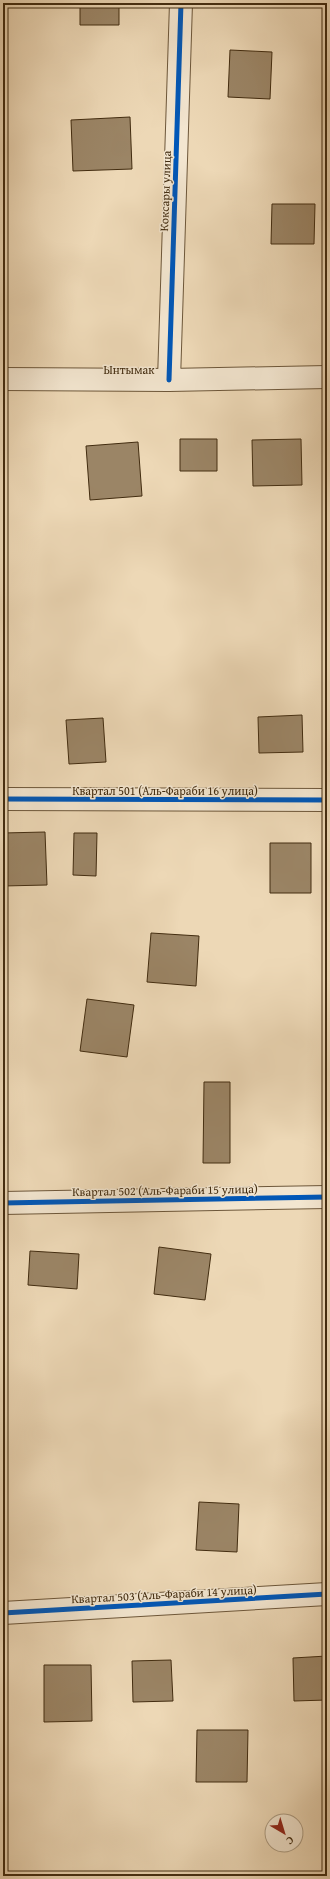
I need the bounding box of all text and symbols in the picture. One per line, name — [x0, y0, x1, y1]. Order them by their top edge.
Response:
street label: Коксары улица — [155, 150, 175, 232]
street label: Ынтымак — [104, 361, 155, 378]
street label: Квартал 501 (Аль-Фараби 16 улица) — [72, 782, 258, 799]
street label: Квартал 502 (Аль-Фараби 15 улица) — [72, 1180, 258, 1200]
street label: Квартал 503 (Аль-Фараби 14 улица) — [71, 1581, 257, 1607]
north arrow — [264, 1813, 304, 1853]
text: С — [283, 1833, 298, 1849]

